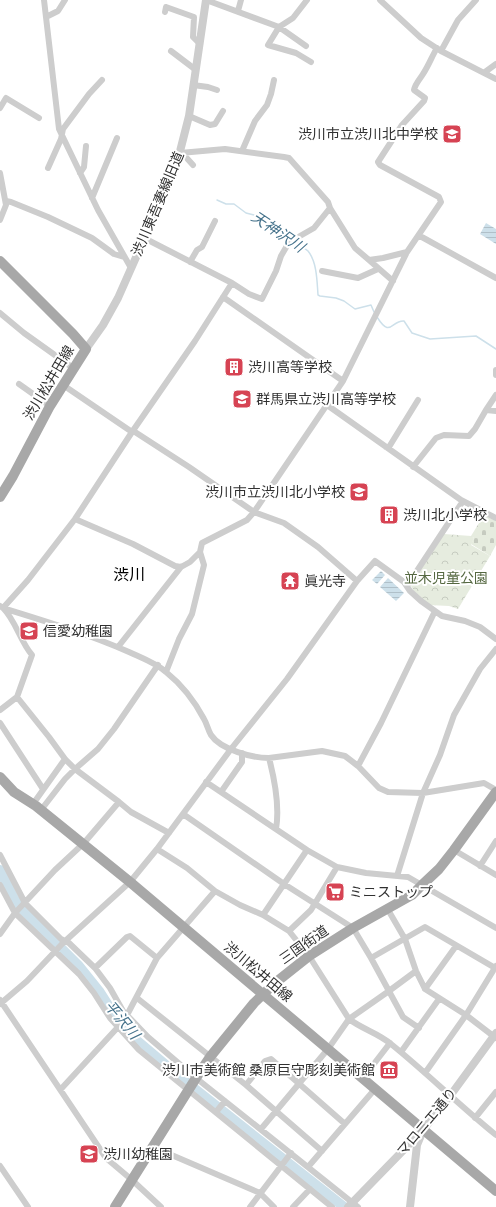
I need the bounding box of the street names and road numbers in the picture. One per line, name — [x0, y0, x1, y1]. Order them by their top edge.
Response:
street label: 渋川東吾妻線旧道 — [128, 149, 188, 259]
street label: 渋川松井田線 — [20, 343, 78, 423]
street label: 三国街道 — [276, 922, 332, 968]
street label: 渋川松井田線 — [220, 938, 296, 1006]
street label: マロニエ通り — [393, 1084, 461, 1160]

